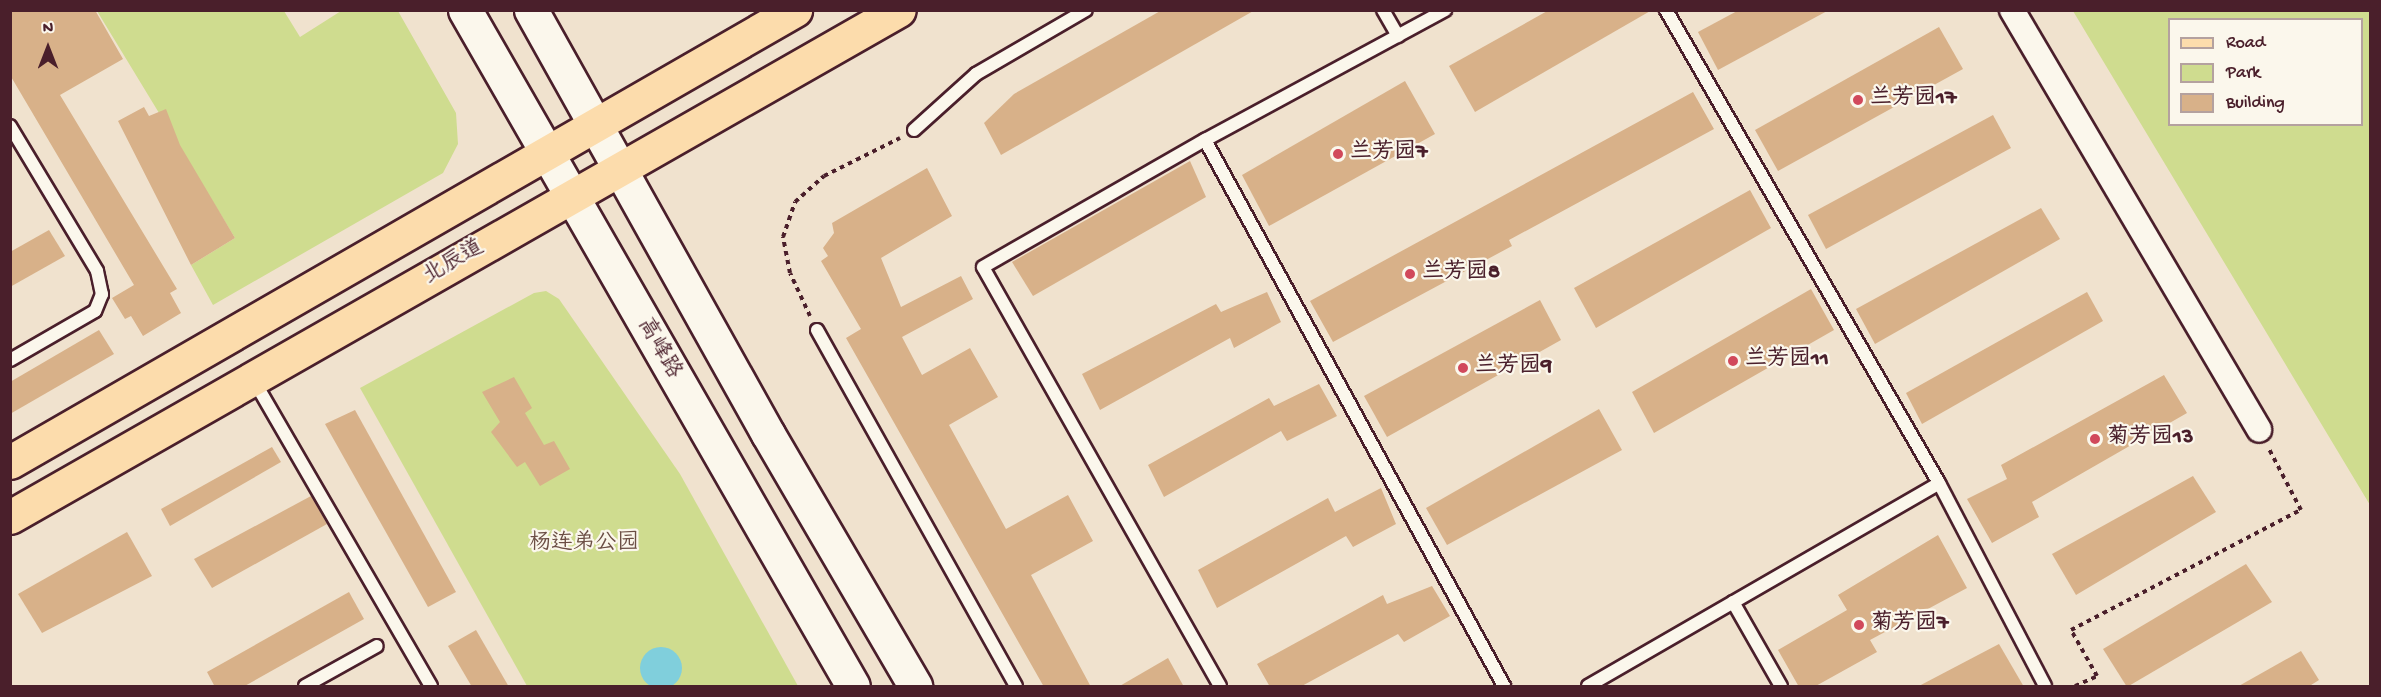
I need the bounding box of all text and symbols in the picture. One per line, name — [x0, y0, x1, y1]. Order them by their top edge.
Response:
north arrow — [18, 18, 78, 78]
legend — [2168, 18, 2363, 126]
text: N — [43, 20, 53, 39]
text: Road — [2226, 33, 2265, 54]
text: Park — [2226, 63, 2260, 84]
place label: 兰芳园17 — [1870, 87, 1956, 113]
marker: 兰芳园17 — [1851, 93, 1865, 107]
text: Building — [2226, 93, 2285, 114]
place label: 兰芳园7 — [1350, 141, 1427, 167]
marker: 兰芳园7 — [1331, 147, 1345, 161]
street label: 北辰道 — [419, 235, 489, 291]
place label: 兰芳园8 — [1422, 261, 1500, 287]
marker: 兰芳园8 — [1403, 267, 1417, 281]
street label: 高峰路 — [630, 314, 686, 384]
place label: 兰芳园11 — [1745, 348, 1829, 374]
marker: 兰芳园11 — [1726, 354, 1740, 368]
place label: 兰芳园9 — [1475, 355, 1552, 381]
marker: 兰芳园9 — [1456, 361, 1470, 375]
place label: 菊芳园13 — [2107, 426, 2193, 452]
marker: 菊芳园13 — [2088, 432, 2102, 446]
park label: 杨连弟公园 — [529, 532, 639, 558]
place label: 菊芳园7 — [1871, 612, 1948, 638]
marker: 菊芳园7 — [1852, 618, 1866, 632]

